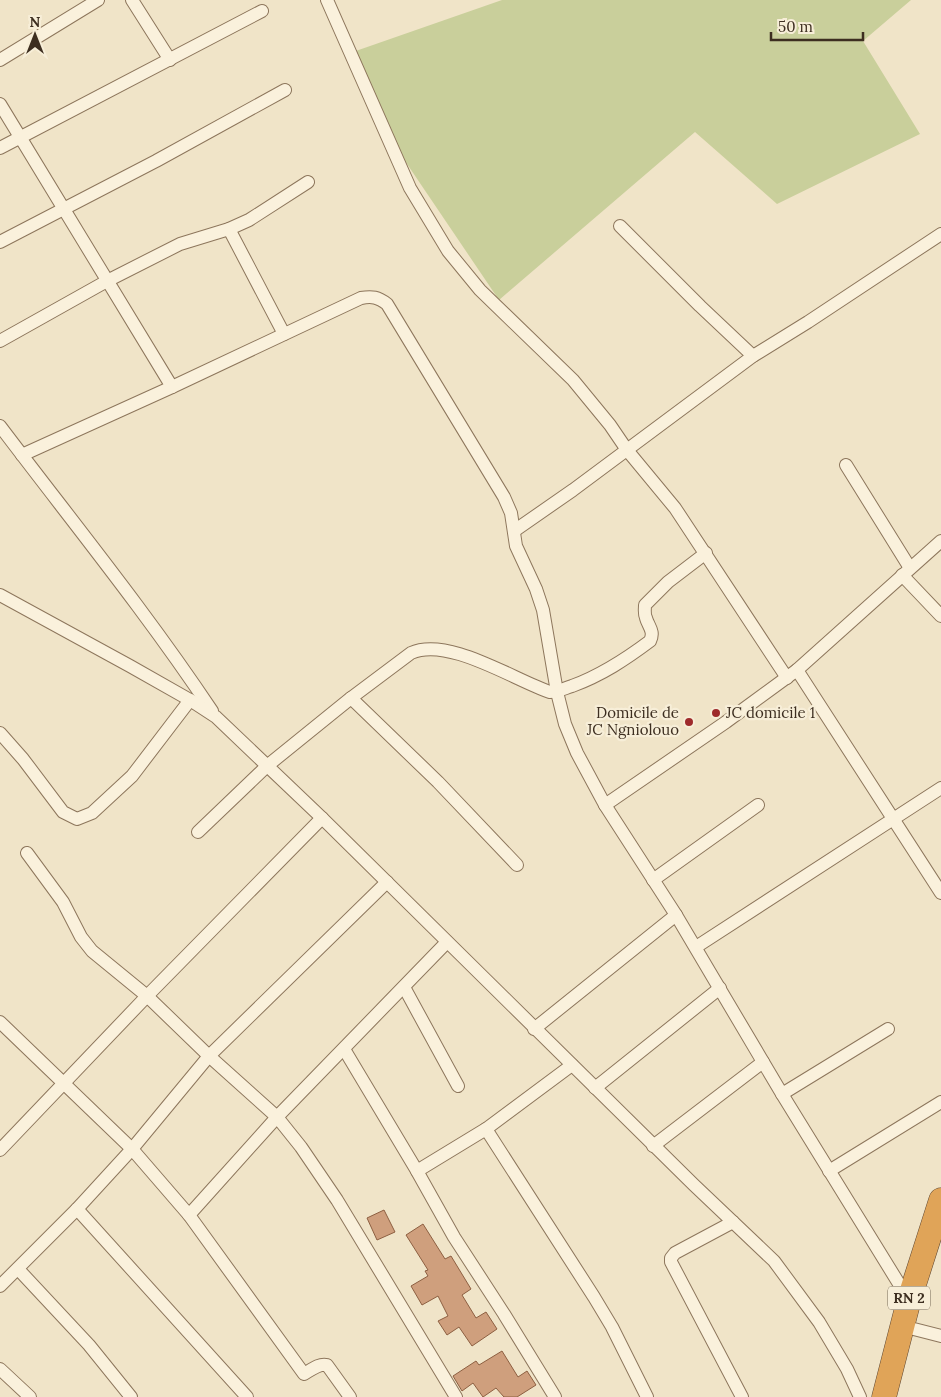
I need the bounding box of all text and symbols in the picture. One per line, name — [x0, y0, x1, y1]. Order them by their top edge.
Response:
north arrow — [10, 10, 60, 60]
scale bar — [771, 10, 864, 42]
text: N — [30, 13, 41, 31]
text: 50 m — [778, 17, 813, 36]
place label: Domicile de JC Ngniolouo — [586, 703, 679, 739]
place label: JC domicile 1 — [725, 703, 815, 722]
marker: JC domicile 1 — [710, 707, 722, 719]
marker: Domicile de JC Ngniolouo — [683, 716, 695, 728]
road number: RN 2 — [888, 1286, 930, 1310]

